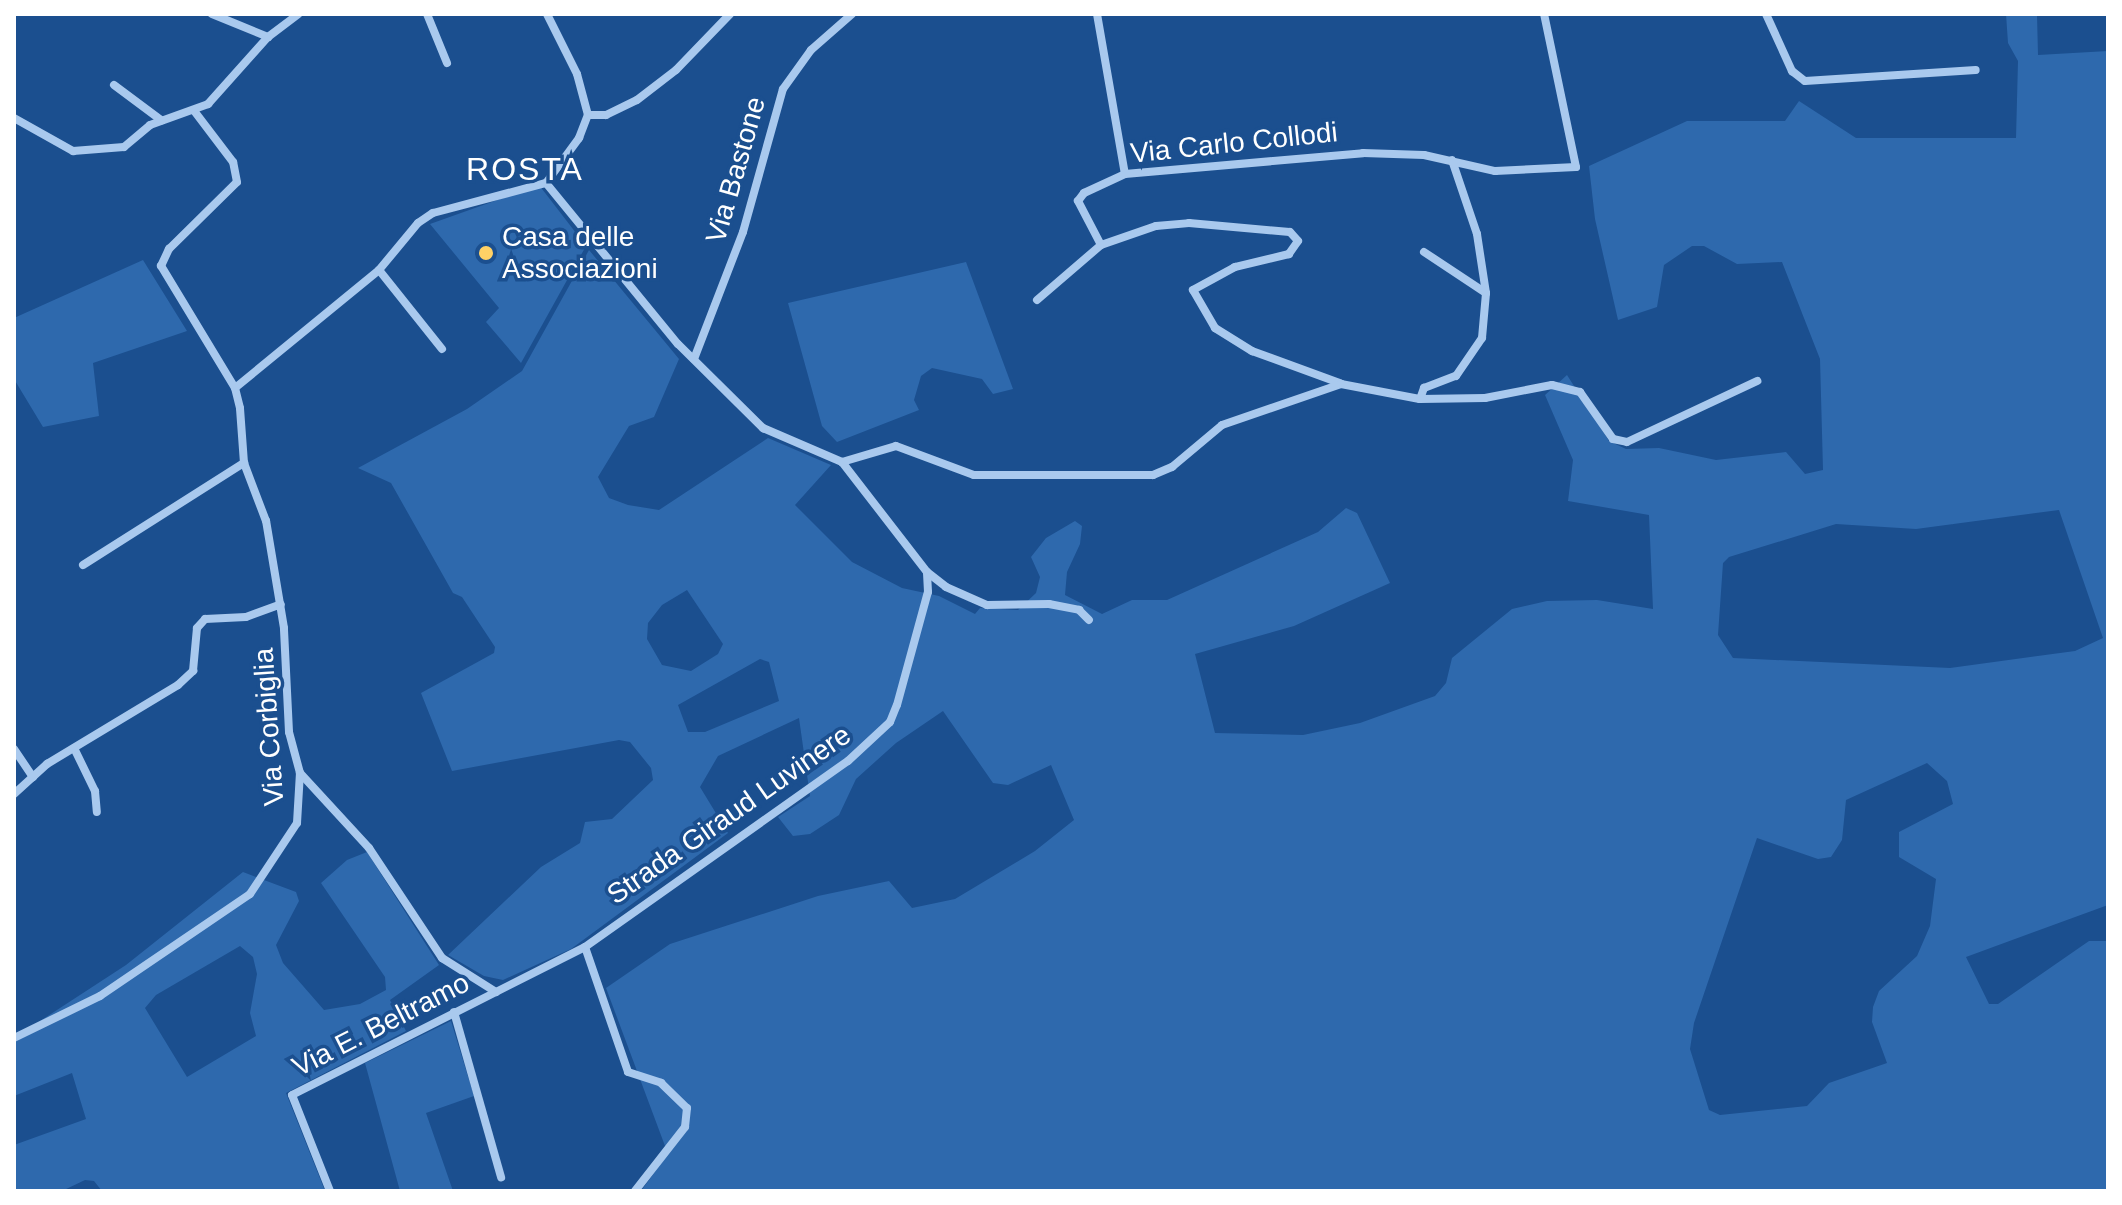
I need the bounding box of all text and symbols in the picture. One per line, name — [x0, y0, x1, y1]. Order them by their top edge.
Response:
street label: Via Bastone — [699, 93, 773, 247]
street label: Via Carlo Collodi — [1129, 115, 1339, 171]
district label: ROSTA — [466, 150, 584, 188]
place label: Casa delle Associazioni — [502, 220, 658, 286]
marker: Casa delle Associazioni — [477, 244, 495, 262]
street label: Via Corbiglia — [247, 647, 291, 807]
street label: Strada Giraud Luvinere — [601, 718, 857, 912]
street label: Via E. Beltramo — [287, 966, 475, 1084]

